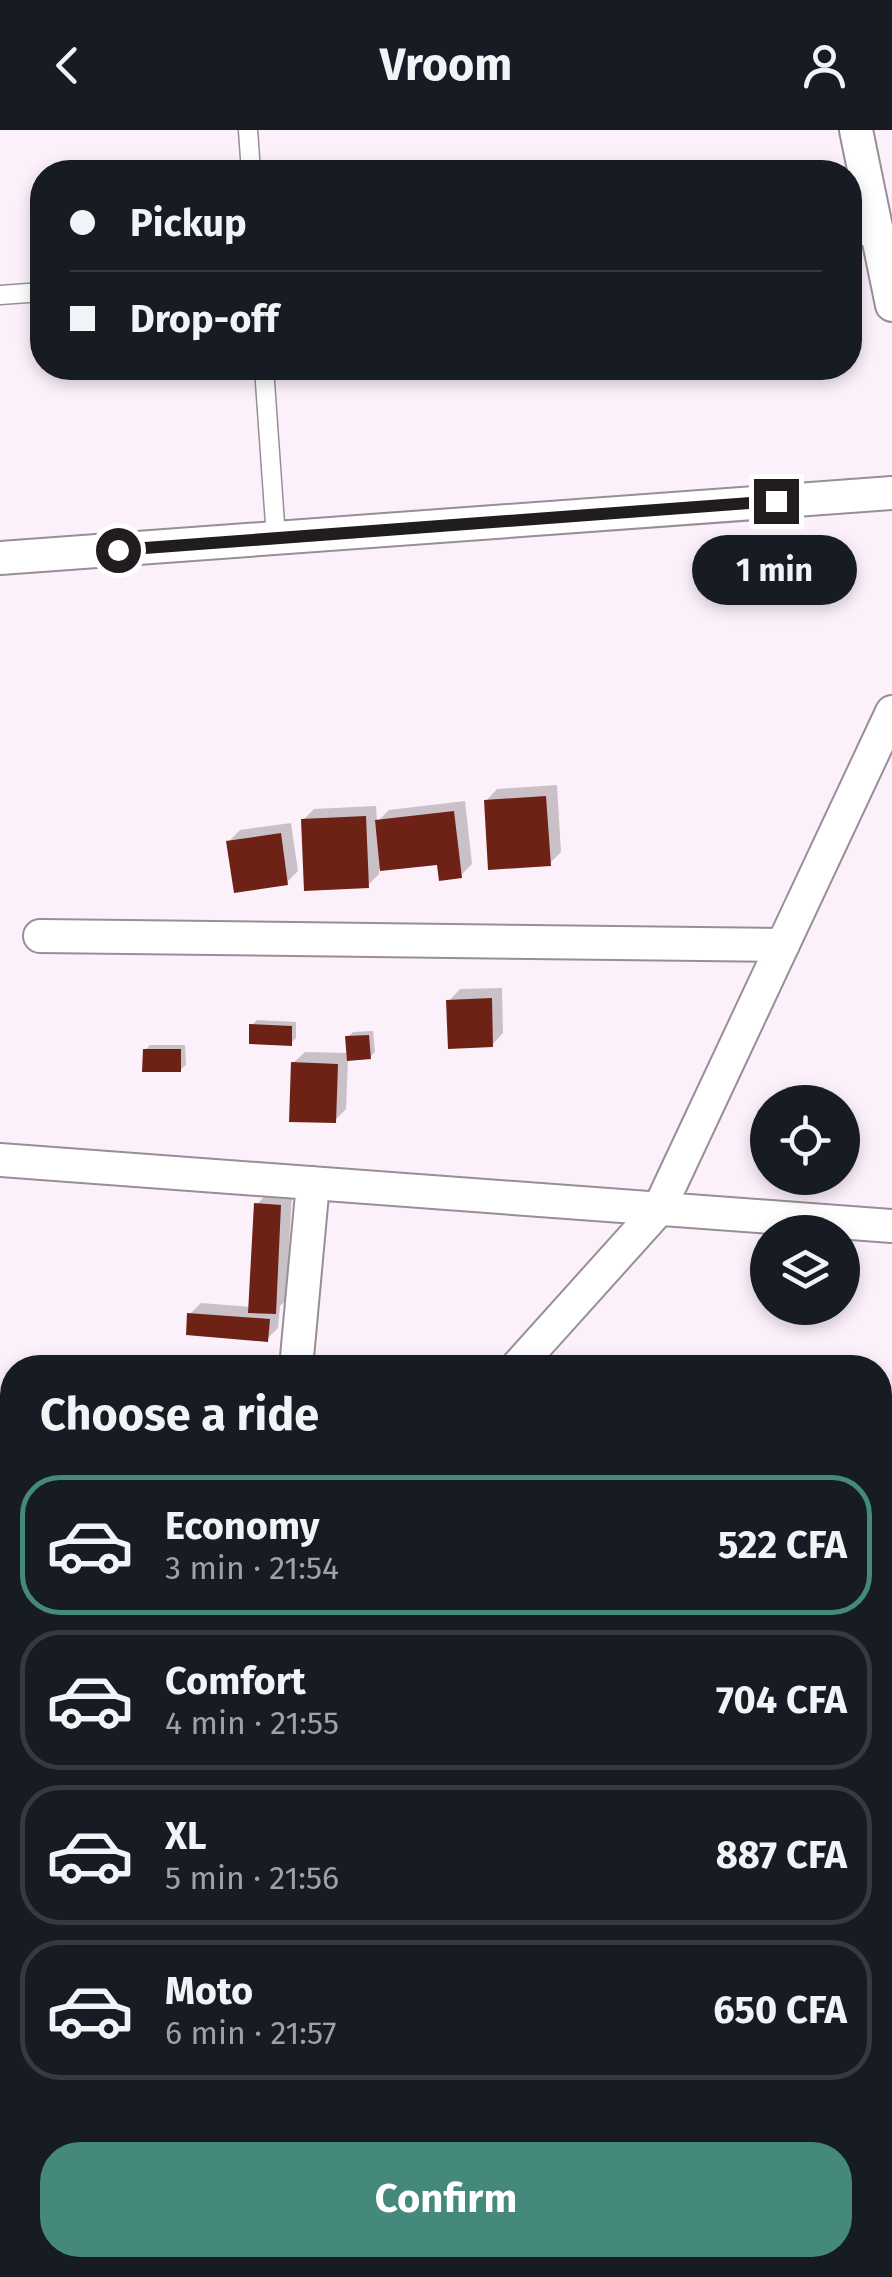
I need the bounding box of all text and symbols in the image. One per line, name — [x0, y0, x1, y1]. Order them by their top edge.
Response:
icon: back — [40, 38, 95, 93]
text: Vroom — [380, 38, 512, 92]
icon: person — [797, 38, 852, 93]
text: Pickup — [130, 200, 247, 246]
text: Drop-off — [130, 296, 278, 342]
route end — [754, 479, 799, 524]
route start — [96, 528, 141, 573]
callout: 1 min — [694, 536, 858, 606]
text: 1 min — [736, 551, 813, 589]
map controls — [750, 1085, 860, 1325]
button: locate — [750, 1085, 860, 1195]
button: layers — [750, 1215, 860, 1325]
text: Choose a ride — [40, 1388, 319, 1442]
icon: car — [45, 1500, 135, 1590]
text: Economy — [165, 1503, 320, 1549]
text: 522 CFA — [718, 1522, 847, 1568]
text: 3 min · 21:54 — [165, 1549, 339, 1587]
icon: car — [45, 1655, 135, 1745]
text: Comfort — [165, 1658, 306, 1704]
text: 704 CFA — [716, 1677, 847, 1723]
text: 4 min · 21:55 — [165, 1704, 339, 1742]
icon: car — [45, 1810, 135, 1900]
text: XL — [165, 1813, 207, 1859]
text: 887 CFA — [716, 1832, 847, 1878]
text: 5 min · 21:56 — [165, 1859, 339, 1897]
icon: car — [45, 1965, 135, 2055]
text: Moto — [165, 1968, 253, 2014]
text: 650 CFA — [713, 1987, 847, 2033]
text: 6 min · 21:57 — [165, 2014, 337, 2052]
button: Confirm — [40, 2142, 852, 2257]

